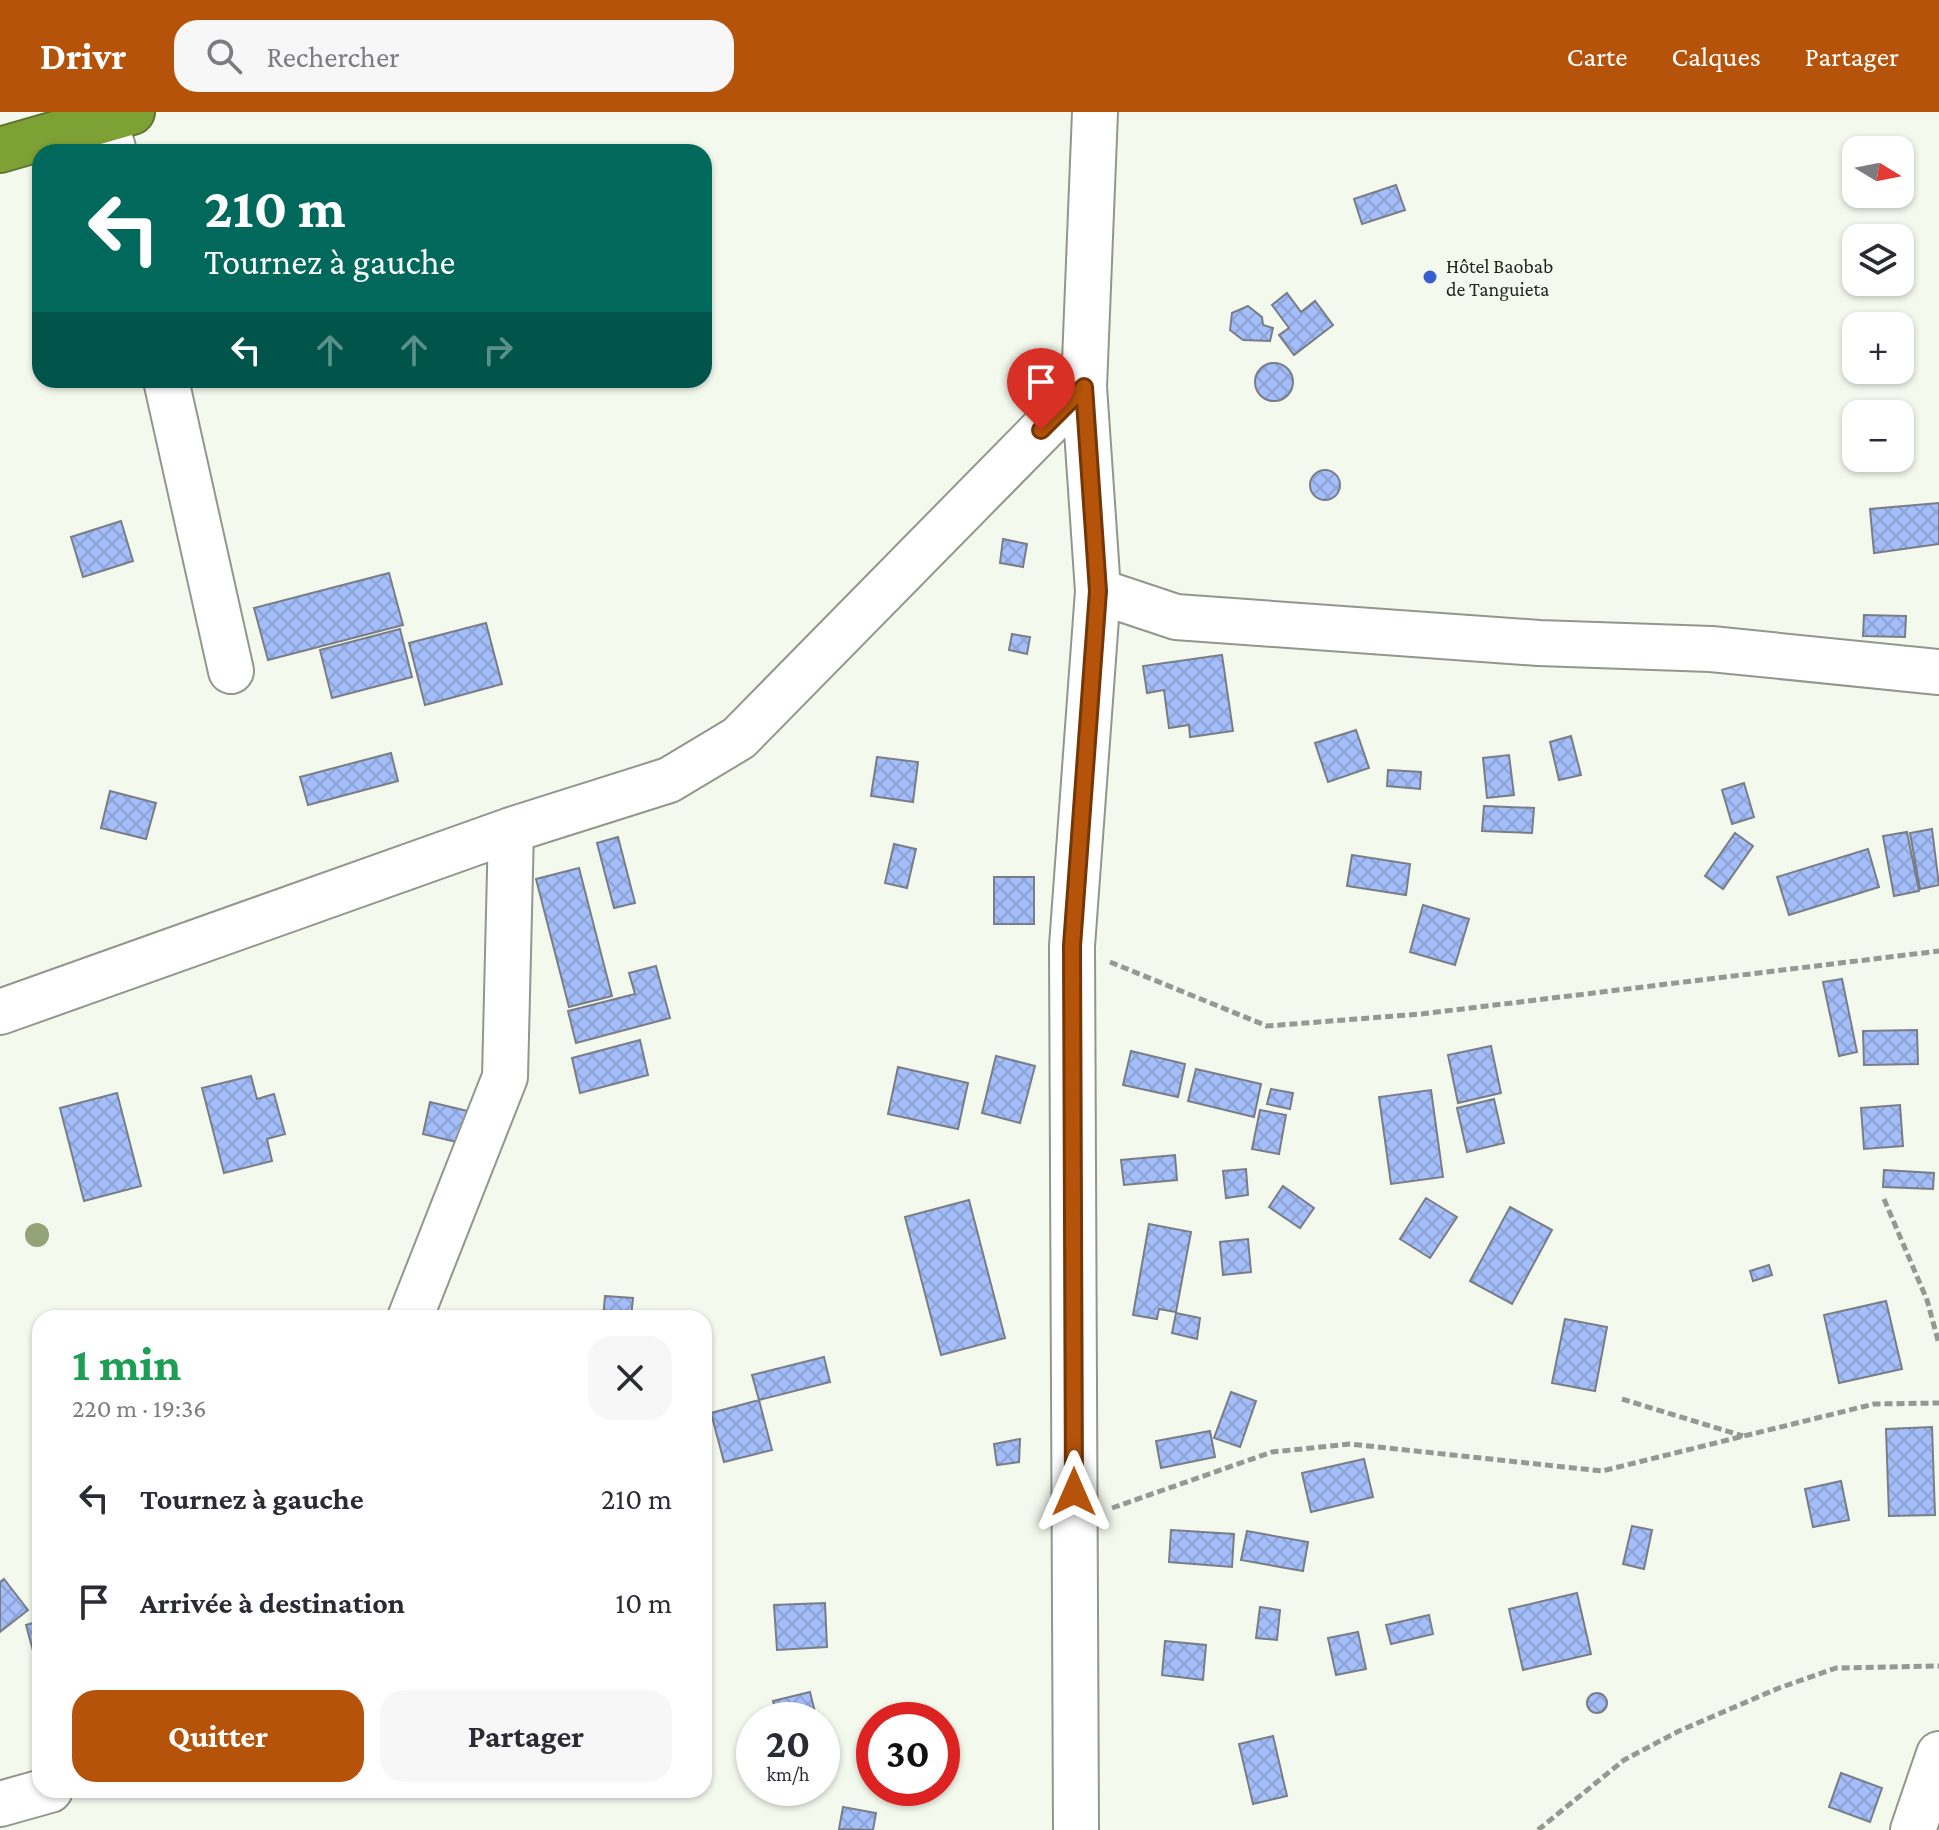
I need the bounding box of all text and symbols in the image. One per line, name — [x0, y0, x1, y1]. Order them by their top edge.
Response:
search box — [174, 20, 734, 92]
icon: search — [202, 34, 246, 78]
text: Drivr — [40, 35, 126, 77]
text: Rechercher — [266, 40, 400, 73]
text: Carte — [1567, 41, 1628, 72]
text: Calques — [1672, 41, 1761, 72]
text: Partager — [1805, 41, 1899, 72]
north arrow — [1842, 136, 1914, 208]
map controls — [1842, 136, 1914, 472]
icon: left — [72, 176, 176, 280]
text: 210 m — [204, 177, 346, 239]
button: layers — [1842, 224, 1914, 296]
text: Tournez à gauche — [204, 242, 455, 282]
place label: Hôtel Baobab de Tanguieta — [1446, 255, 1553, 301]
marker: Hôtel Baobab de Tanguieta — [1421, 268, 1439, 286]
button: + — [1842, 312, 1914, 384]
icon: left — [224, 328, 268, 372]
icon: ahead — [308, 328, 352, 372]
icon: ahead — [392, 328, 436, 372]
icon: right — [476, 328, 520, 372]
pin — [1007, 348, 1075, 430]
icon: arrive — [1019, 360, 1063, 404]
button: − — [1842, 400, 1914, 472]
button: close — [588, 1336, 672, 1420]
text: 1 min — [72, 1337, 181, 1390]
text: 220 m · 19:36 — [72, 1394, 206, 1423]
position arrow — [1032, 1450, 1116, 1534]
icon: left — [72, 1476, 116, 1520]
text: Tournez à gauche — [140, 1482, 364, 1515]
text: 210 m — [601, 1482, 672, 1515]
icon: arrive — [72, 1580, 116, 1624]
text: Arrivée à destination — [140, 1586, 405, 1619]
text: 10 m — [615, 1586, 672, 1619]
button: Quitter — [72, 1690, 364, 1782]
button: Partager — [380, 1690, 672, 1782]
speed limit sign: 30 — [856, 1702, 960, 1806]
text: 20 — [766, 1721, 810, 1766]
text: km/h — [766, 1763, 810, 1785]

